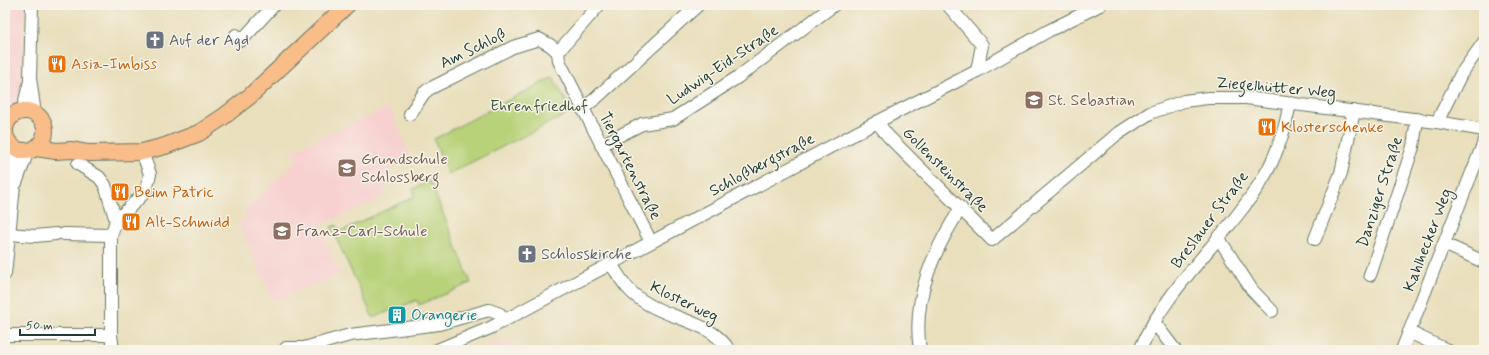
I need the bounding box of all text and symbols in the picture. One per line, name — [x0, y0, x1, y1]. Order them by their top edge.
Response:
street label: Ludwig-Eid-Straße — [663, 20, 783, 110]
street label: Am Schloß — [437, 24, 510, 74]
church icon: Auf der Agd — [144, 29, 166, 51]
place label: Auf der Agd — [169, 30, 249, 51]
restaurant icon: Asia-Imbiss — [46, 53, 68, 75]
place label: Asia-Imbiss — [71, 54, 157, 75]
street label: Ziegelhütter Weg — [1215, 72, 1337, 105]
school or university icon: St. Sebastian — [1023, 89, 1045, 111]
place label: St. Sebastian — [1048, 90, 1135, 111]
park label: Ehrenfriedhof — [490, 96, 588, 117]
street label: Tiergartenstraße — [593, 109, 666, 224]
restaurant icon: Klosterschenke — [1256, 116, 1278, 138]
place label: Klosterschenke — [1281, 117, 1384, 138]
street label: Gollensteinstraße — [898, 123, 993, 218]
street label: Schloßbergstraße — [706, 128, 819, 203]
street label: Danziger Straße — [1352, 134, 1408, 250]
place label: Grundschule Schlossberg — [361, 149, 448, 189]
school or university icon: Grundschule Schlossberg — [336, 157, 358, 179]
street label: Breslauer Straße — [1166, 167, 1254, 273]
restaurant icon: Beim Patric — [109, 181, 131, 203]
place label: Beim Patric — [134, 182, 214, 203]
street label: Kahlhecker Weg — [1399, 185, 1458, 295]
restaurant icon: Alt-Schmidd — [120, 211, 142, 233]
place label: Alt-Schmidd — [145, 212, 230, 233]
school or university icon: Franz-Carl-Schule — [271, 220, 293, 242]
place label: Franz-Carl-Schule — [296, 221, 427, 242]
church icon: Schlosskirche — [516, 243, 538, 265]
place label: Schlosskirche — [541, 244, 632, 265]
street label: Klosterweg — [646, 276, 722, 328]
building icon: Orangerie — [386, 304, 408, 326]
place label: Orangerie — [411, 305, 477, 327]
scale bar — [20, 311, 95, 337]
text: 50 m — [26, 318, 53, 334]

